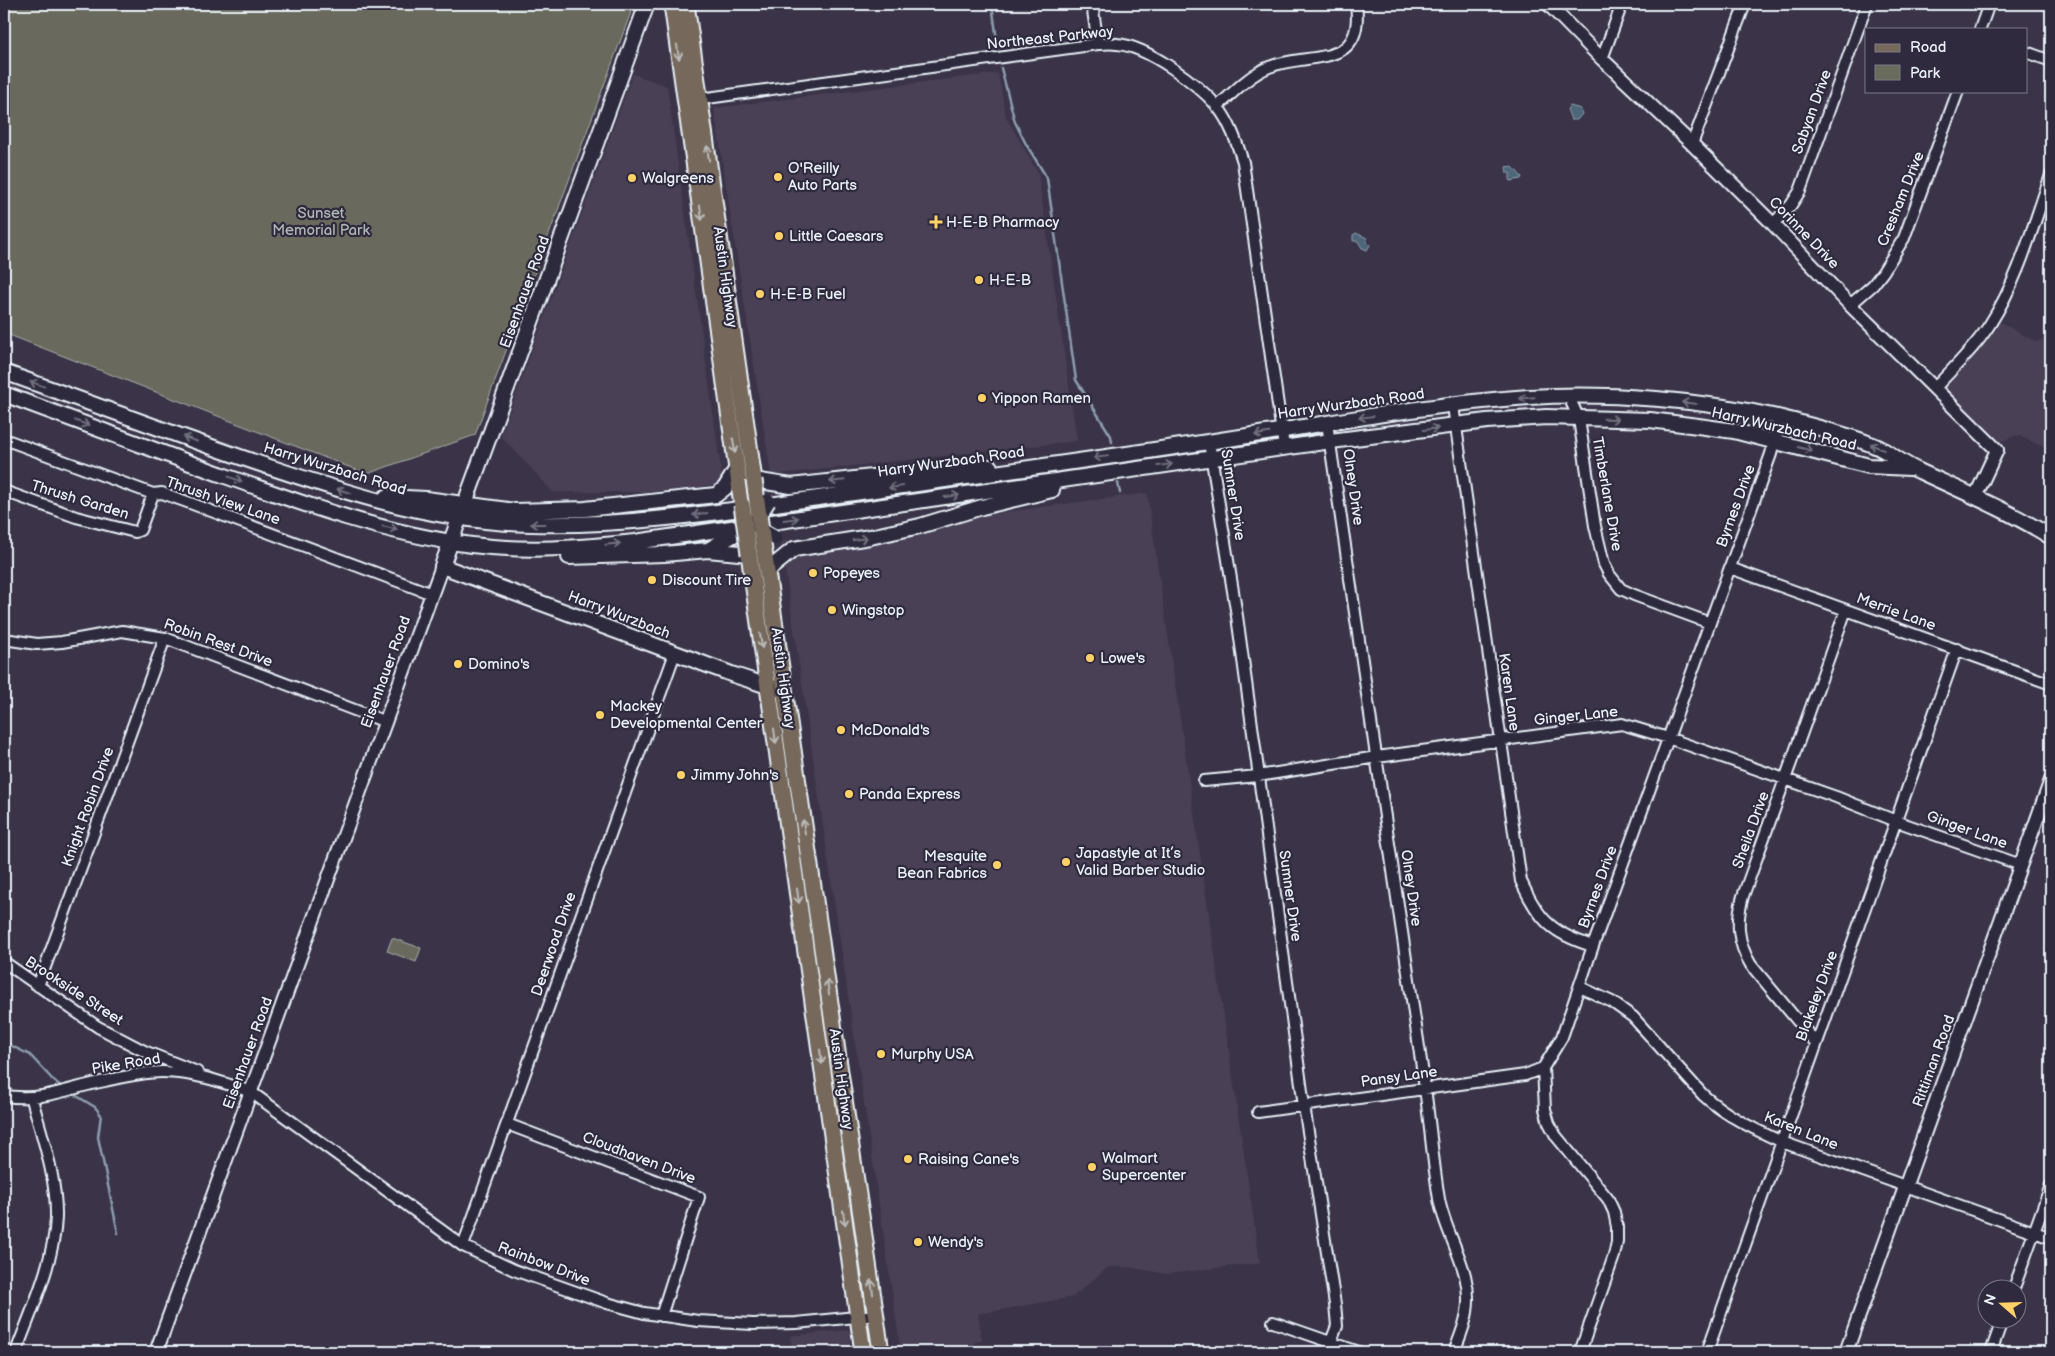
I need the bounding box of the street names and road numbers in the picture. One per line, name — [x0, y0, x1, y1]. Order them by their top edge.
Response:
street label: Northeast Parkway — [986, 22, 1114, 54]
street label: Sabyan Drive — [1788, 67, 1836, 157]
street label: Cresham Drive — [1873, 149, 1929, 249]
street label: Corinne Drive — [1765, 193, 1843, 273]
street label: Austin Highway — [708, 225, 742, 329]
street label: Eisenhauer Road — [496, 233, 554, 351]
street label: Harry Wurzbach Road — [1276, 384, 1426, 424]
street label: Harry Wurzbach Road — [1710, 403, 1858, 455]
street label: Timberlane Drive — [1588, 435, 1626, 553]
street label: Harry Wurzbach Road — [261, 438, 409, 500]
street label: Harry Wurzbach Road — [876, 442, 1026, 482]
street label: Olney Drive — [1338, 447, 1368, 527]
street label: Sumner Drive — [1216, 448, 1250, 542]
street label: Byrnes Drive — [1712, 462, 1760, 550]
street label: Thrush View Lane — [163, 473, 283, 530]
street label: Thrush Garden — [29, 476, 131, 524]
street label: Harry Wurzbach — [565, 587, 673, 643]
street label: Merrie Lane — [1854, 589, 1938, 635]
street label: Eisenhauer Road — [357, 613, 415, 731]
street label: Robin Rest Drive — [161, 614, 275, 672]
street label: Austin Highway — [766, 626, 800, 730]
street label: Karen Lane — [1494, 652, 1524, 732]
street label: Ginger Lane — [1533, 702, 1619, 730]
street label: Knight Robin Drive — [57, 744, 119, 870]
street label: Sheila Drive — [1728, 789, 1774, 871]
street label: Ginger Lane — [1924, 807, 2010, 853]
street label: Byrnes Drive — [1574, 843, 1622, 931]
street label: Olney Drive — [1396, 848, 1426, 928]
street label: Sumner Drive — [1274, 849, 1306, 943]
street label: Deerwood Drive — [527, 889, 581, 999]
street label: Blakeley Drive — [1792, 948, 1842, 1044]
street label: Brookside Street — [21, 952, 127, 1030]
street label: Eisenhauer Road — [219, 994, 277, 1112]
street label: Rittiman Road — [1909, 1012, 1959, 1110]
street label: Austin Highway — [824, 1027, 858, 1131]
street label: Pike Road — [90, 1049, 162, 1079]
street label: Pansy Lane — [1359, 1062, 1439, 1092]
street label: Karen Lane — [1761, 1107, 1841, 1155]
street label: Cloudhaven Drive — [580, 1128, 698, 1188]
street label: Rainbow Drive — [495, 1238, 593, 1290]

